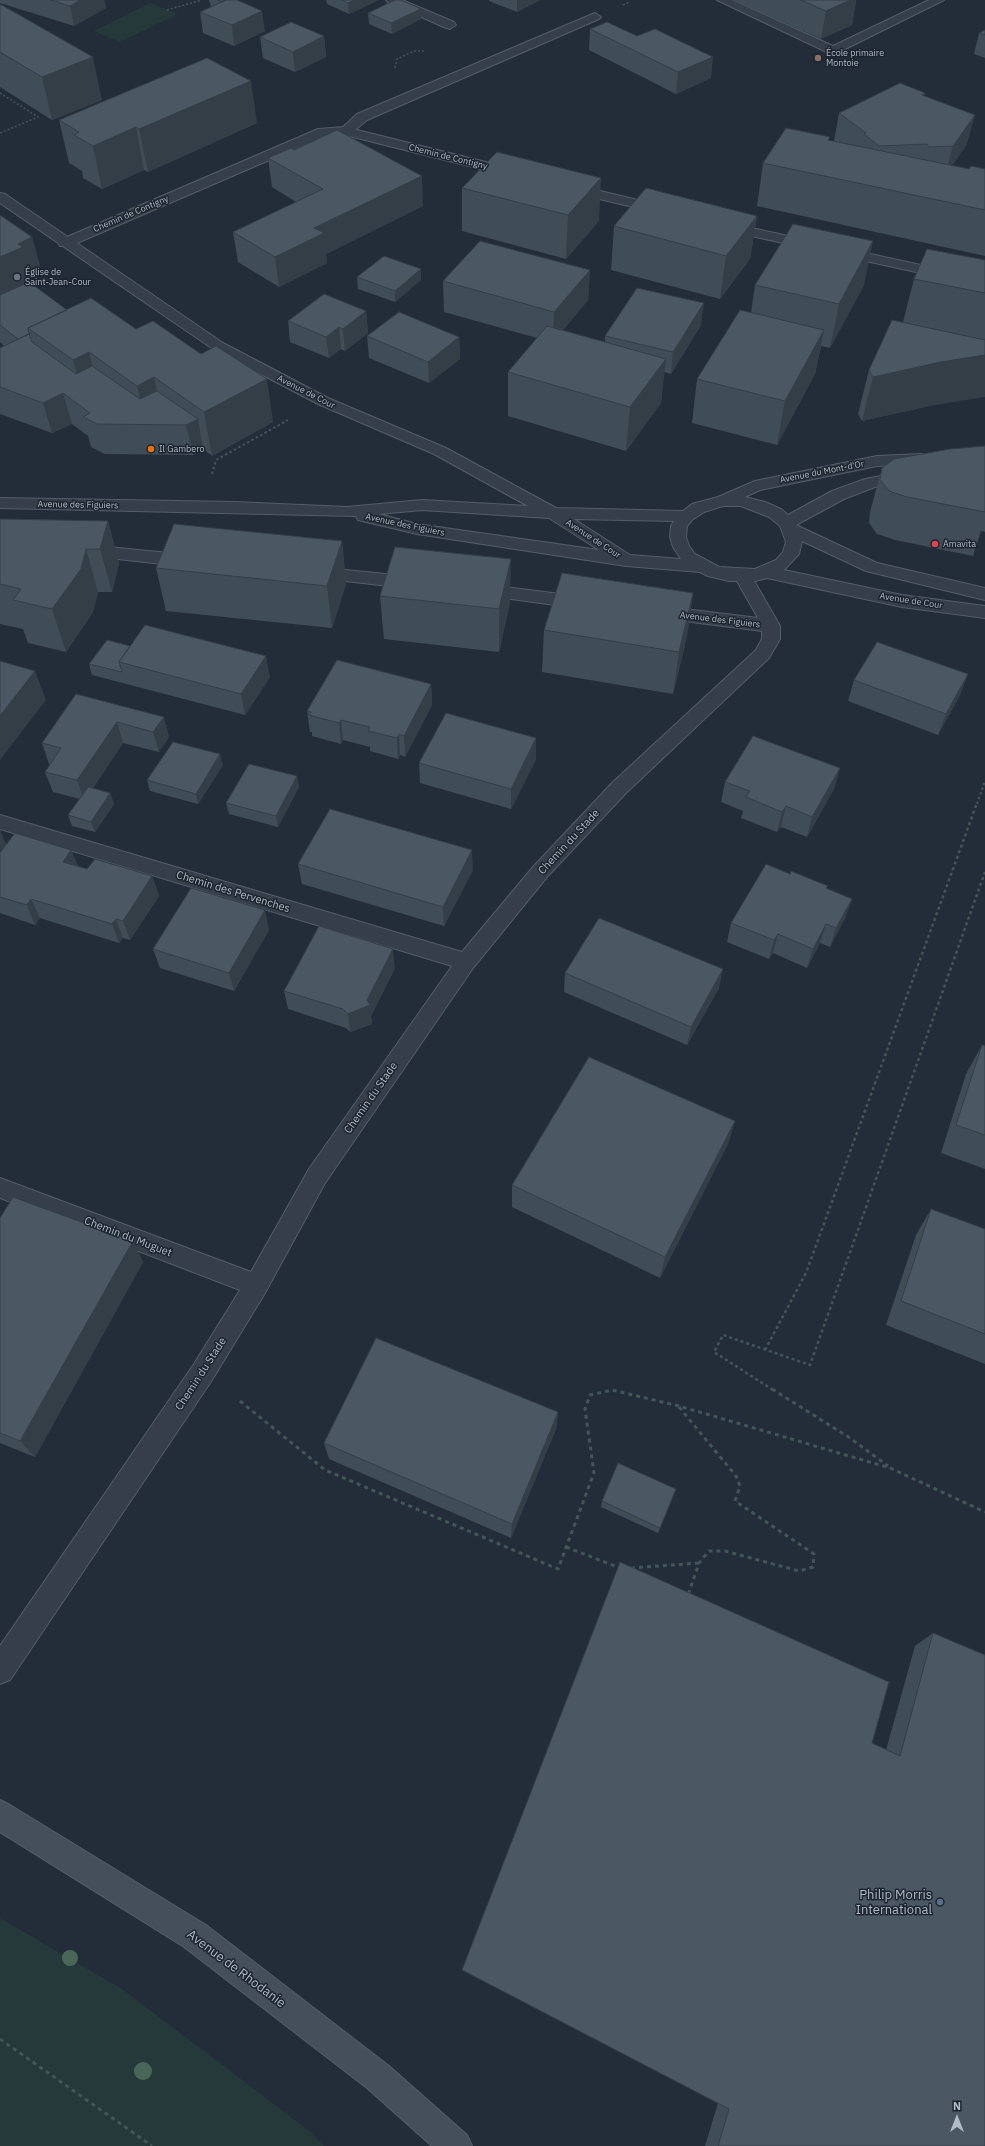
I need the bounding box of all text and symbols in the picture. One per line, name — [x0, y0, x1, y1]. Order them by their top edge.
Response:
place label: École primaire Montoie — [826, 48, 884, 69]
marker: École primaire Montoie — [813, 53, 823, 63]
street label: Chemin de Contigny — [408, 142, 488, 172]
street label: Chemin de Contigny — [92, 193, 170, 235]
place label: Église de Saint-Jean-Cour — [25, 267, 91, 288]
marker: Église de Saint-Jean-Cour — [12, 272, 22, 282]
street label: Avenue de Cour — [275, 373, 337, 411]
marker: Il Gambero — [146, 444, 156, 454]
place label: Il Gambero — [159, 444, 205, 454]
street label: Avenue du Mont-d'Or — [779, 459, 865, 485]
street label: Avenue des Figuiers — [37, 499, 119, 511]
street label: Avenue des Figuiers — [364, 511, 446, 539]
street label: Avenue de Cour — [563, 517, 623, 561]
marker: Amavita — [930, 539, 940, 549]
place label: Amavita — [943, 539, 976, 549]
street label: Avenue de Cour — [879, 591, 943, 611]
street label: Avenue des Figuiers — [679, 610, 761, 630]
street label: Chemin du Stade — [536, 807, 602, 877]
street label: Chemin des Pervenches — [175, 868, 291, 916]
street label: Chemin du Stade — [341, 1060, 401, 1136]
street label: Chemin du Muguet — [82, 1214, 174, 1260]
street label: Chemin du Stade — [173, 1335, 229, 1413]
place label: Philip Morris International — [856, 1887, 932, 1918]
marker: Philip Morris International — [935, 1897, 945, 1907]
street label: Avenue de Rhodanie — [184, 1927, 288, 2011]
north arrow — [937, 2098, 977, 2138]
text: N — [953, 2099, 961, 2113]

